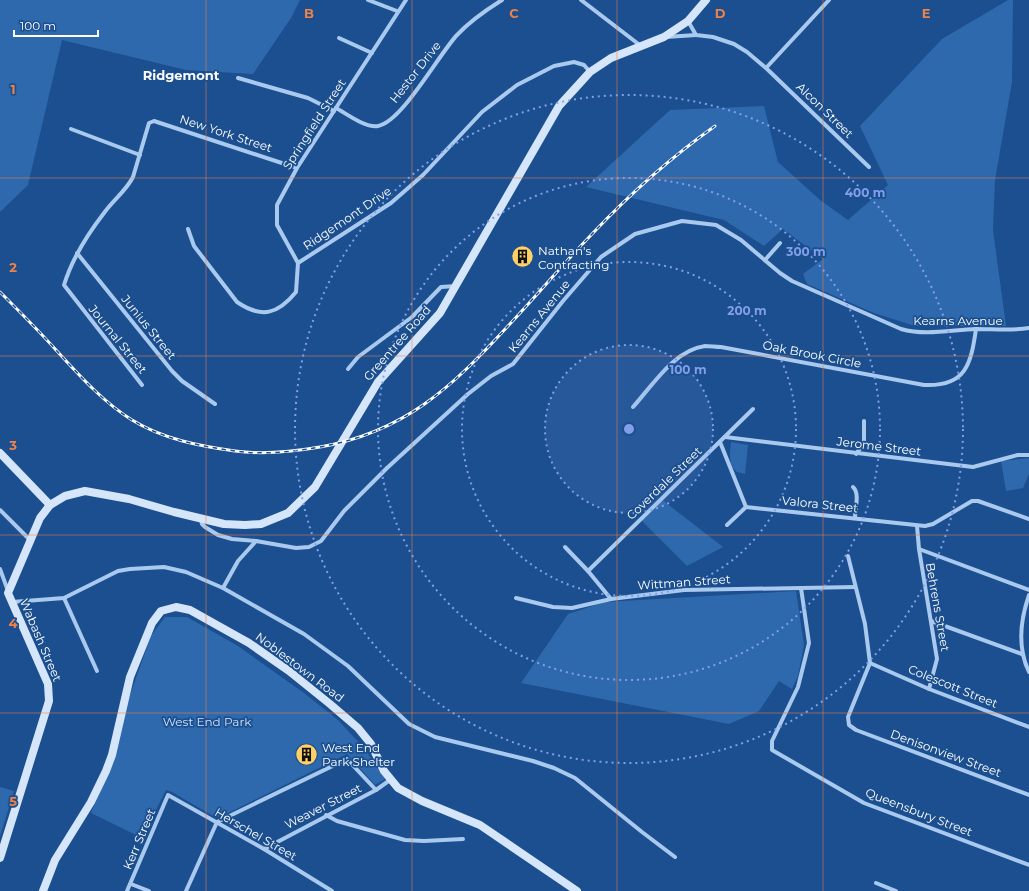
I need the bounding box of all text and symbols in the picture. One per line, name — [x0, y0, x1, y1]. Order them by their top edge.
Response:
text: B — [304, 5, 314, 21]
text: C — [509, 5, 519, 21]
text: D — [715, 5, 726, 21]
text: E — [922, 5, 931, 21]
scale bar — [14, 12, 98, 38]
text: 100 m — [20, 18, 56, 33]
street label: Hestor Drive — [386, 38, 444, 106]
district label: Ridgemont — [143, 67, 220, 83]
street label: Springfield Street — [279, 76, 349, 172]
street label: Alcon Street — [793, 79, 857, 141]
text: 1 — [10, 81, 16, 97]
street label: New York Street — [178, 111, 274, 155]
street label: Ridgemont Drive — [300, 183, 394, 253]
text: 400 m — [845, 185, 885, 200]
place label: Nathan's Contracting — [538, 243, 609, 272]
building icon: Nathan's Contracting — [509, 244, 535, 270]
text: 300 m — [785, 244, 826, 259]
text: 2 — [9, 259, 17, 275]
street label: Kearns Avenue — [505, 276, 573, 356]
street label: Junius Street — [118, 291, 180, 362]
street label: Journal Street — [85, 301, 150, 377]
street label: Greentree Road — [360, 302, 434, 384]
text: 200 m — [727, 303, 767, 318]
street label: Kearns Avenue — [913, 313, 1003, 328]
street label: Oak Brook Circle — [761, 337, 863, 371]
text: 100 m — [670, 362, 706, 377]
centre of rings — [622, 422, 636, 436]
street label: Jerome Street — [835, 433, 922, 459]
text: 3 — [8, 437, 17, 453]
street label: Coverdale Street — [623, 443, 705, 523]
street label: Valora Street — [781, 493, 859, 515]
street label: Behrens Street — [923, 562, 953, 653]
street label: Wittman Street — [637, 571, 731, 593]
street label: Wabash Street — [17, 596, 65, 684]
text: 4 — [9, 615, 18, 631]
street label: Noblestown Road — [253, 629, 347, 705]
street label: Colescott Street — [906, 661, 1000, 711]
park label: West End Park — [163, 714, 252, 729]
street label: Denisonview Street — [889, 726, 1004, 780]
place label: West End Park Shelter — [322, 740, 395, 769]
building icon: West End Park Shelter — [294, 741, 320, 767]
street label: Weaver Street — [282, 780, 364, 832]
street label: Queensbury Street — [863, 785, 975, 839]
text: 5 — [9, 793, 17, 809]
street label: Herschel Street — [212, 804, 300, 864]
street label: Kerr Street — [120, 806, 159, 872]

